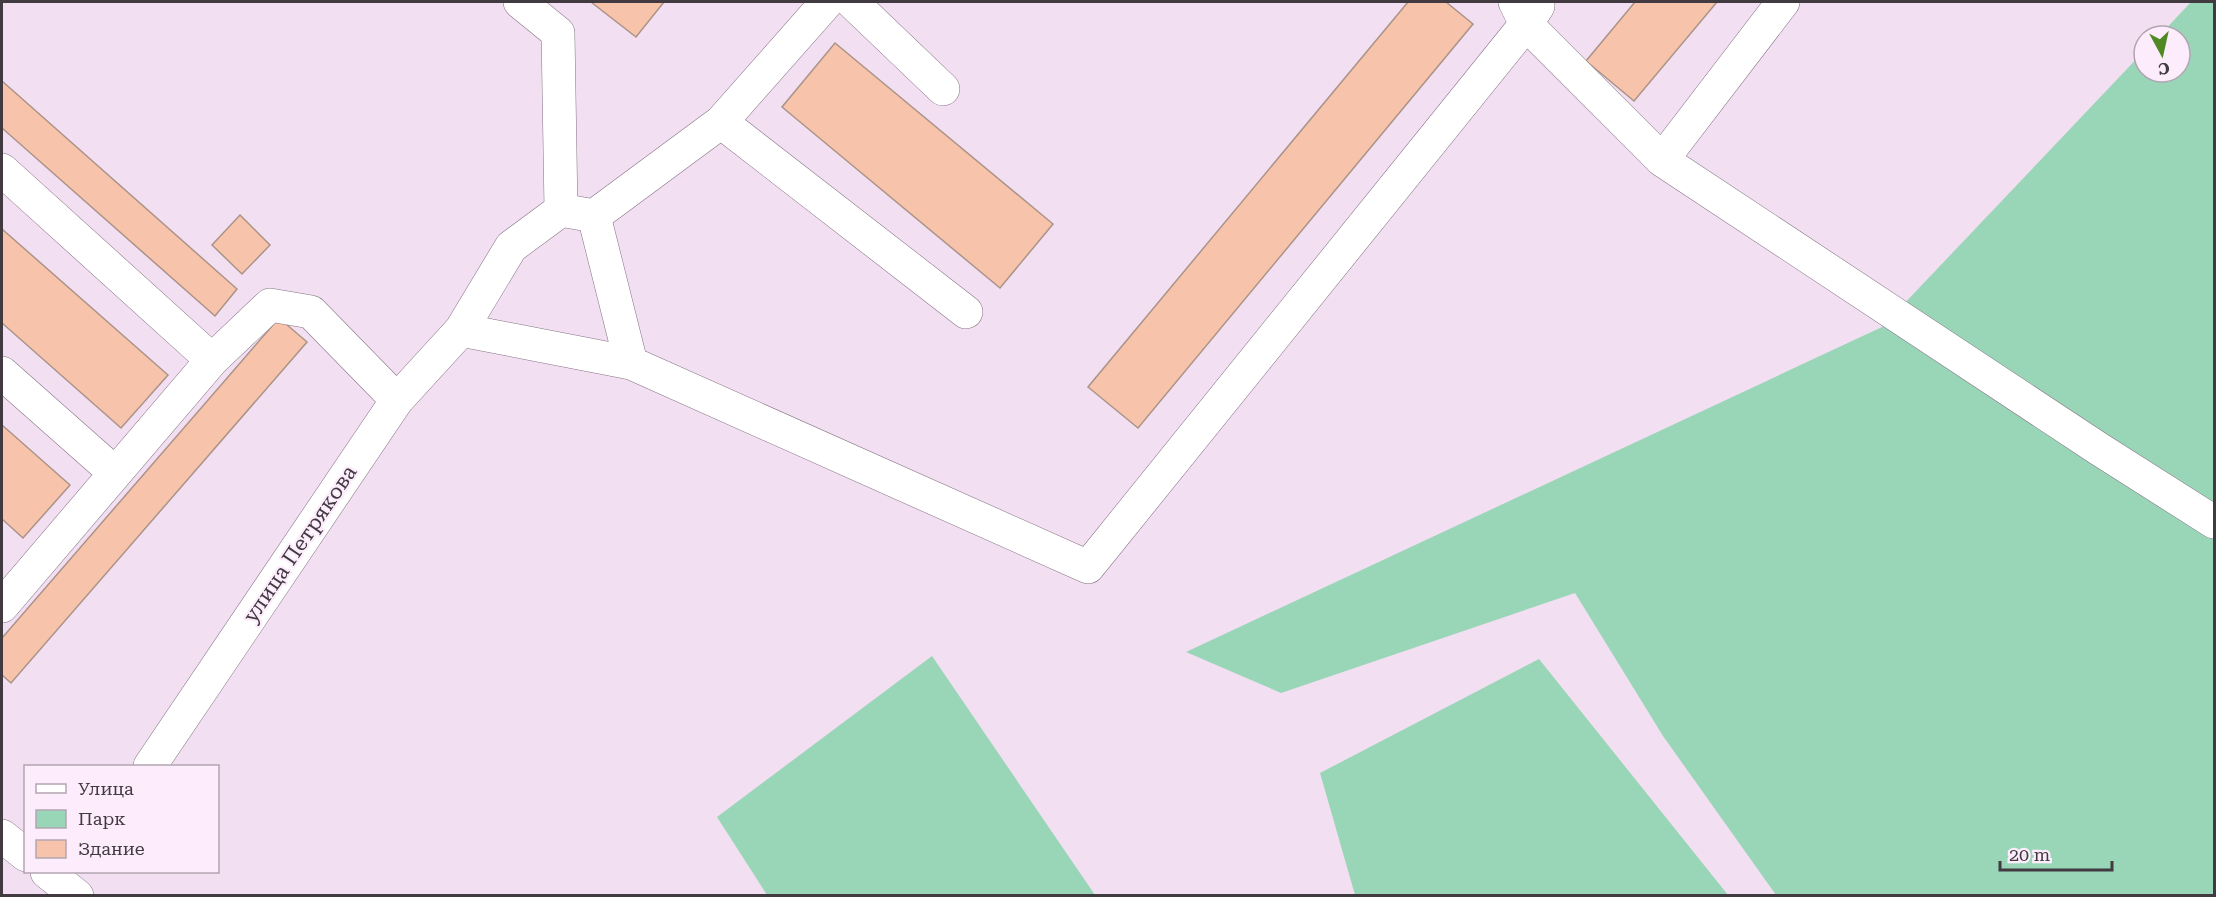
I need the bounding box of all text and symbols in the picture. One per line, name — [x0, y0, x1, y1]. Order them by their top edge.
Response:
north arrow — [2132, 24, 2192, 84]
text: С — [2157, 58, 2171, 79]
street label: улица Петрякова — [238, 460, 362, 627]
legend — [24, 765, 219, 873]
text: Улица — [78, 778, 134, 799]
text: Парк — [78, 808, 126, 829]
scale bar — [2000, 834, 2112, 872]
text: Здание — [78, 838, 145, 859]
text: 20 m — [2009, 844, 2050, 865]

